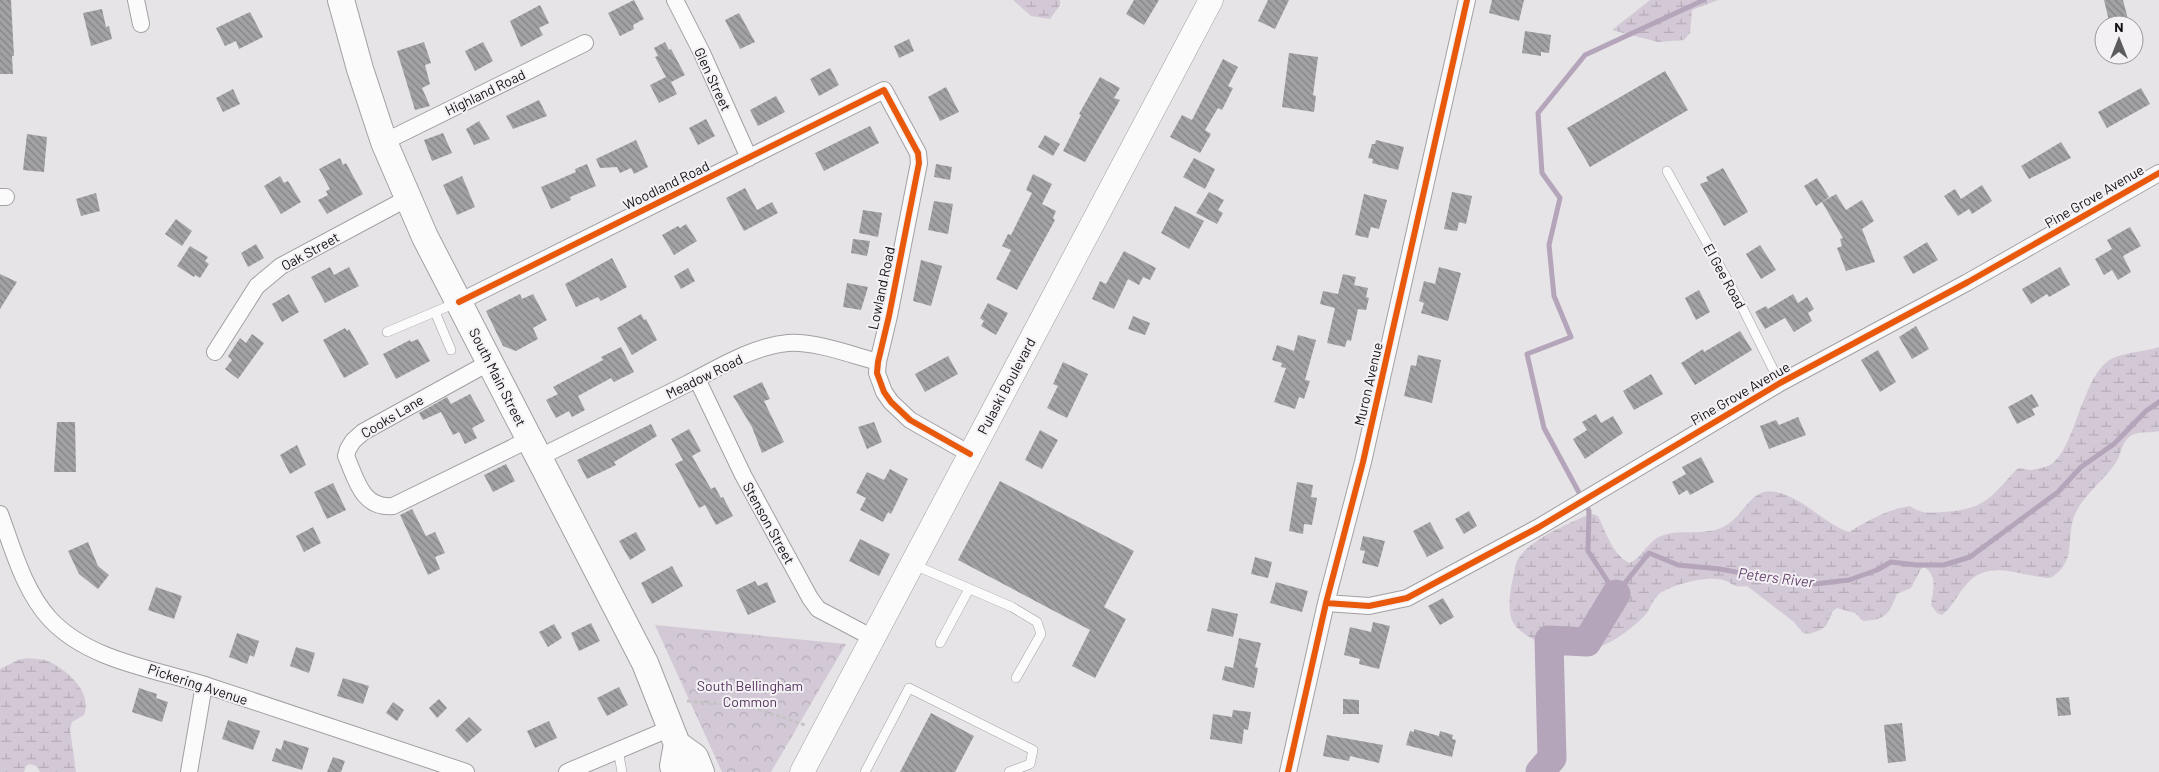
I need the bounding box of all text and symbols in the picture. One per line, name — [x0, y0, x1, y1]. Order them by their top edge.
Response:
north arrow — [2094, 15, 2144, 65]
text: N — [2114, 18, 2124, 35]
street label: Glen Street — [691, 45, 735, 113]
street label: Highland Road — [442, 65, 528, 119]
street label: Woodland Road — [620, 157, 712, 213]
street label: Pine Grove Avenue — [2041, 161, 2147, 231]
street label: Oak Street — [278, 228, 342, 274]
street label: El Gee Road — [1700, 241, 1750, 311]
street label: Lowland Road — [864, 245, 898, 331]
street label: South Main Street — [466, 325, 530, 429]
street label: Pulaski Boulevard — [973, 335, 1039, 437]
street label: Muron Avenue — [1350, 341, 1386, 427]
street label: Meadow Road — [663, 350, 745, 402]
street label: Pine Grove Avenue — [1687, 358, 1793, 428]
street label: Cooks Lane — [358, 391, 426, 441]
street label: Stenson Street — [740, 479, 798, 567]
water label: Peters River — [1737, 563, 1816, 591]
street label: Pickering Avenue — [146, 660, 250, 708]
park label: South Bellingham Common — [697, 677, 803, 710]

